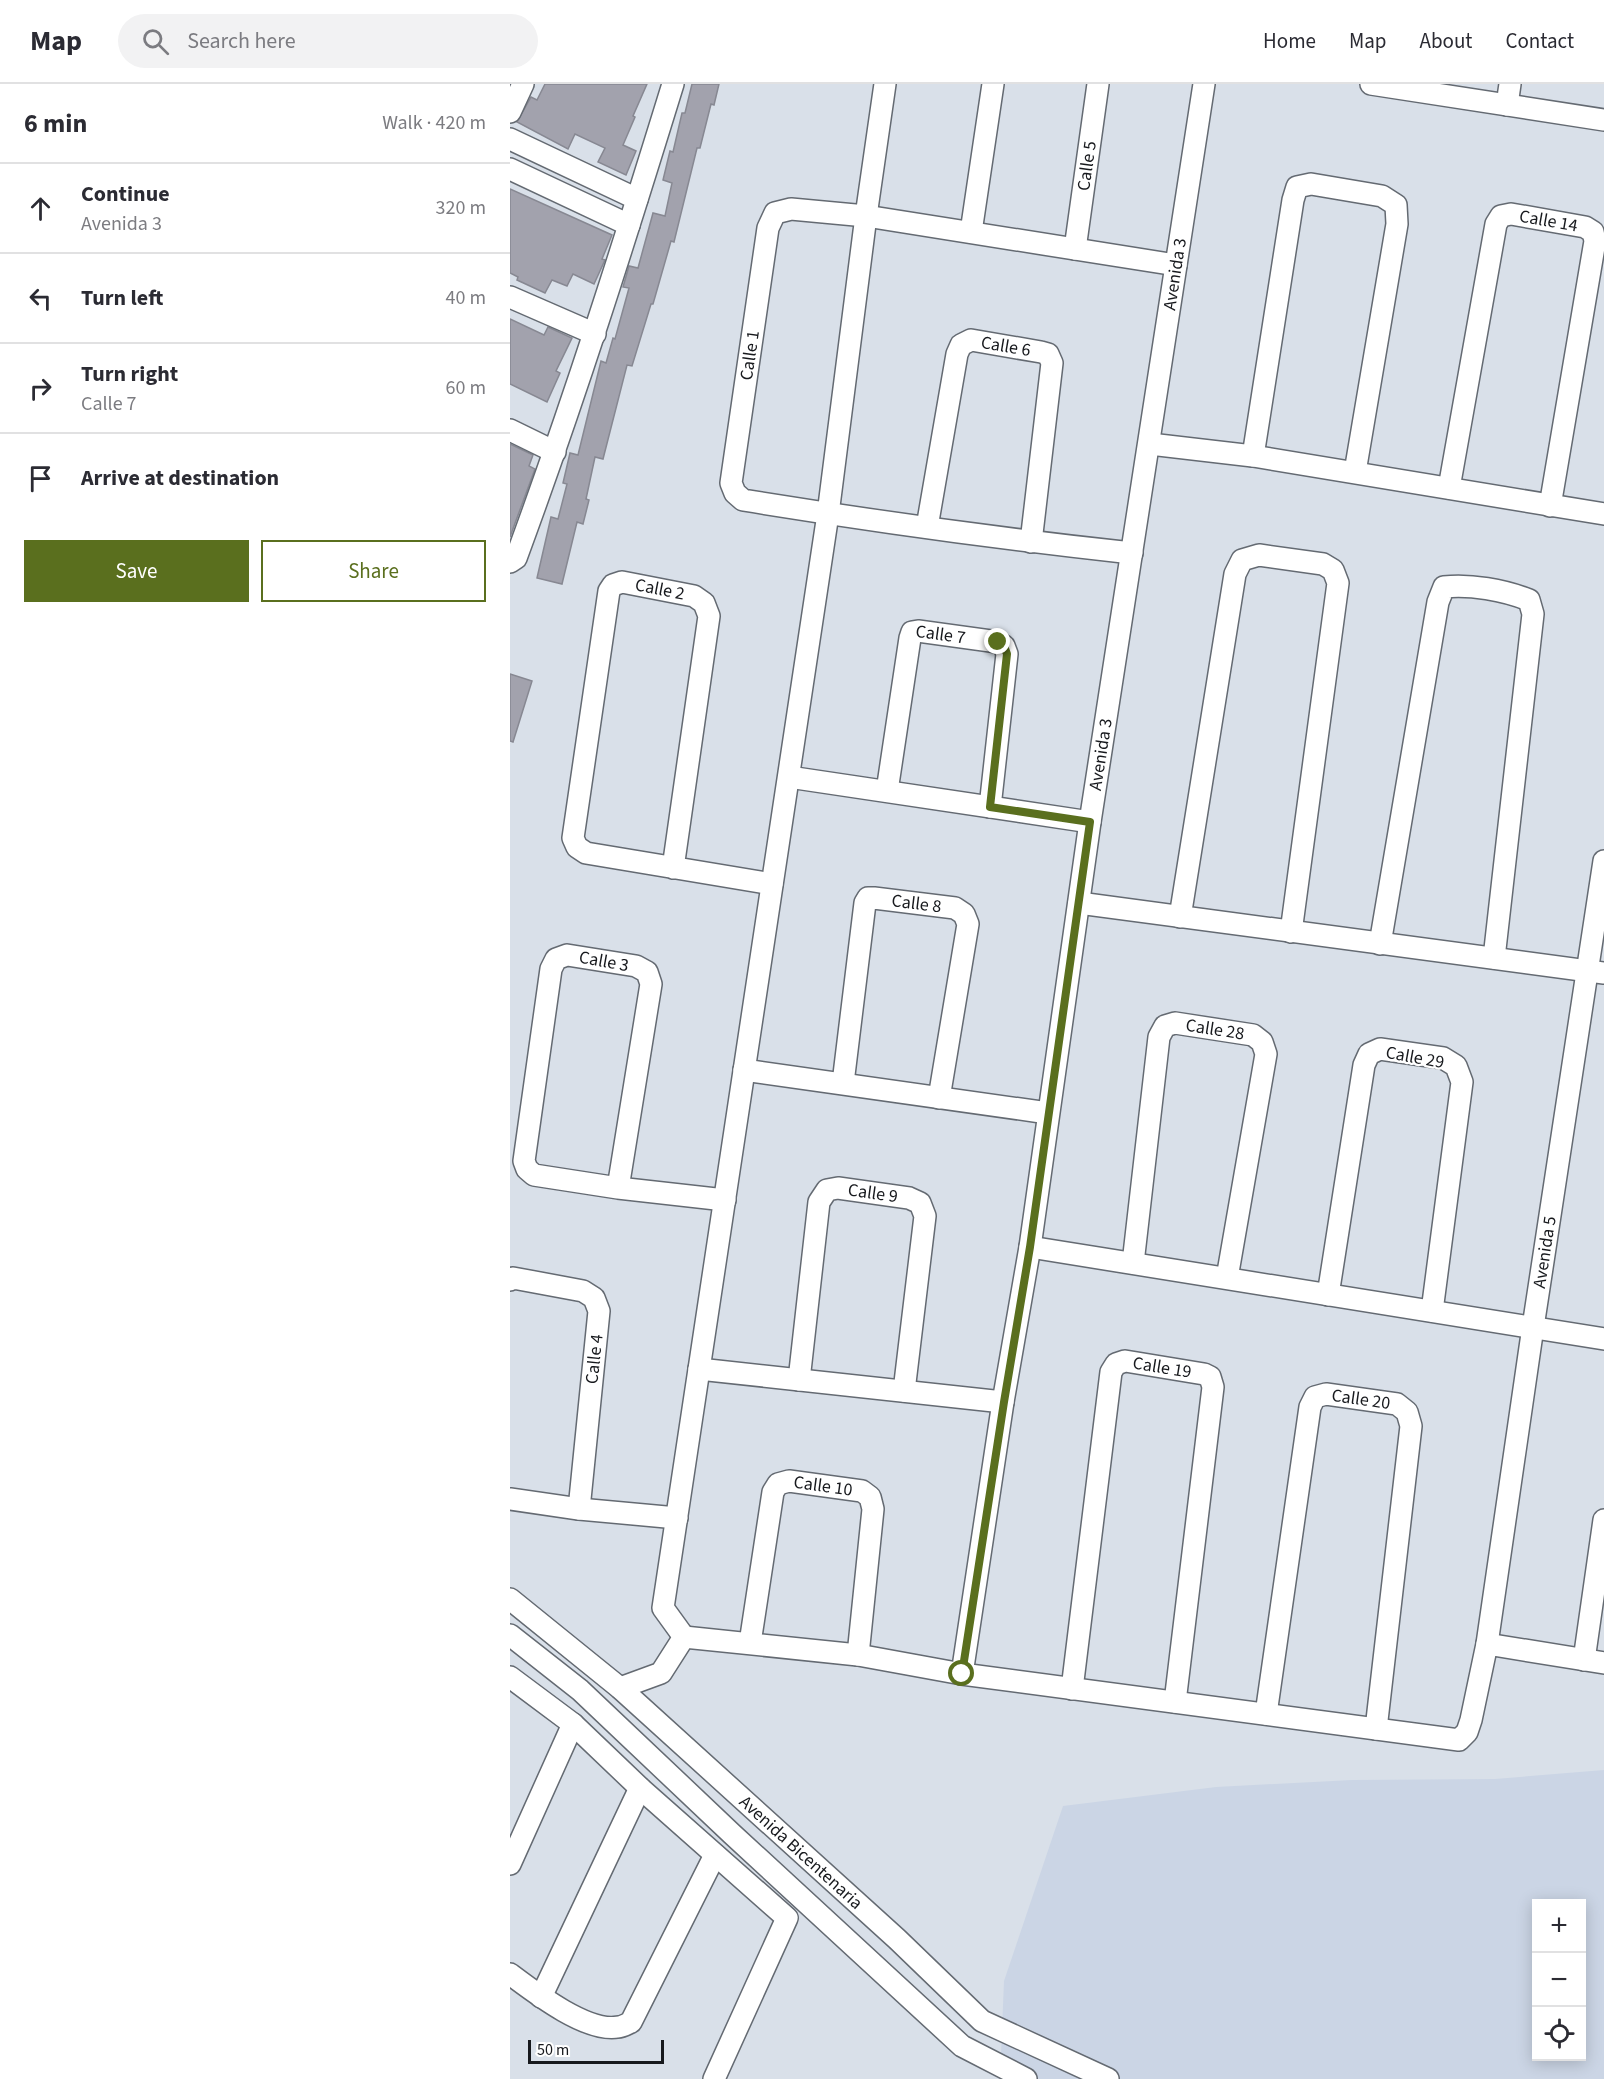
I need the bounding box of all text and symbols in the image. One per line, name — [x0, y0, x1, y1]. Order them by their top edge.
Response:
search box — [118, 14, 538, 68]
text: Map — [30, 21, 82, 61]
icon: search — [139, 25, 172, 58]
text: Search here — [187, 25, 296, 57]
text: Home — [1263, 26, 1316, 56]
text: Map — [1349, 26, 1387, 56]
text: About — [1420, 26, 1472, 56]
text: Contact — [1505, 26, 1574, 56]
text: 6 min — [24, 105, 87, 142]
text: Walk · 420 m — [382, 109, 486, 137]
street label: Calle 5 — [1071, 139, 1103, 192]
text: Continue — [81, 178, 170, 210]
icon: ahead — [24, 192, 57, 225]
text: 320 m — [436, 194, 486, 222]
street label: Calle 14 — [1517, 204, 1580, 239]
text: Avenida 3 — [81, 210, 162, 238]
street label: Avenida 3 — [1157, 236, 1193, 312]
icon: left — [24, 282, 57, 315]
text: Turn left — [81, 282, 163, 314]
text: 40 m — [446, 284, 486, 312]
street label: Calle 1 — [734, 329, 766, 382]
street label: Calle 6 — [979, 330, 1033, 363]
text: Turn right — [81, 358, 178, 390]
icon: right — [24, 372, 57, 405]
text: 60 m — [446, 374, 486, 402]
text: Calle 7 — [81, 390, 137, 418]
icon: arrive — [24, 462, 57, 495]
text: Arrive at destination — [81, 462, 279, 494]
button: Save — [24, 540, 249, 602]
button: Share — [261, 540, 486, 602]
street label: Calle 2 — [633, 572, 687, 607]
street label: Calle 7 — [914, 619, 967, 650]
route end — [984, 628, 1010, 654]
street label: Avenida 3 — [1083, 717, 1119, 792]
street label: Calle 8 — [890, 888, 943, 919]
street label: Calle 3 — [577, 945, 631, 978]
street label: Calle 28 — [1184, 1013, 1246, 1047]
street label: Calle 29 — [1384, 1040, 1446, 1075]
street label: Calle 9 — [846, 1178, 899, 1209]
street label: Avenida 5 — [1527, 1214, 1563, 1290]
street label: Calle 4 — [579, 1333, 610, 1385]
street label: Calle 19 — [1131, 1350, 1193, 1385]
street label: Calle 20 — [1330, 1383, 1392, 1416]
street label: Calle 10 — [792, 1470, 854, 1503]
route start — [948, 1660, 974, 1686]
street label: Avenida Bicentenaria — [734, 1790, 868, 1915]
map controls — [1532, 1899, 1586, 2061]
button: + — [1532, 1899, 1586, 1953]
button: − — [1532, 1953, 1586, 2007]
button: locate — [1532, 2007, 1586, 2061]
scale bar — [528, 2037, 664, 2064]
text: 50 m — [537, 2039, 569, 2061]

